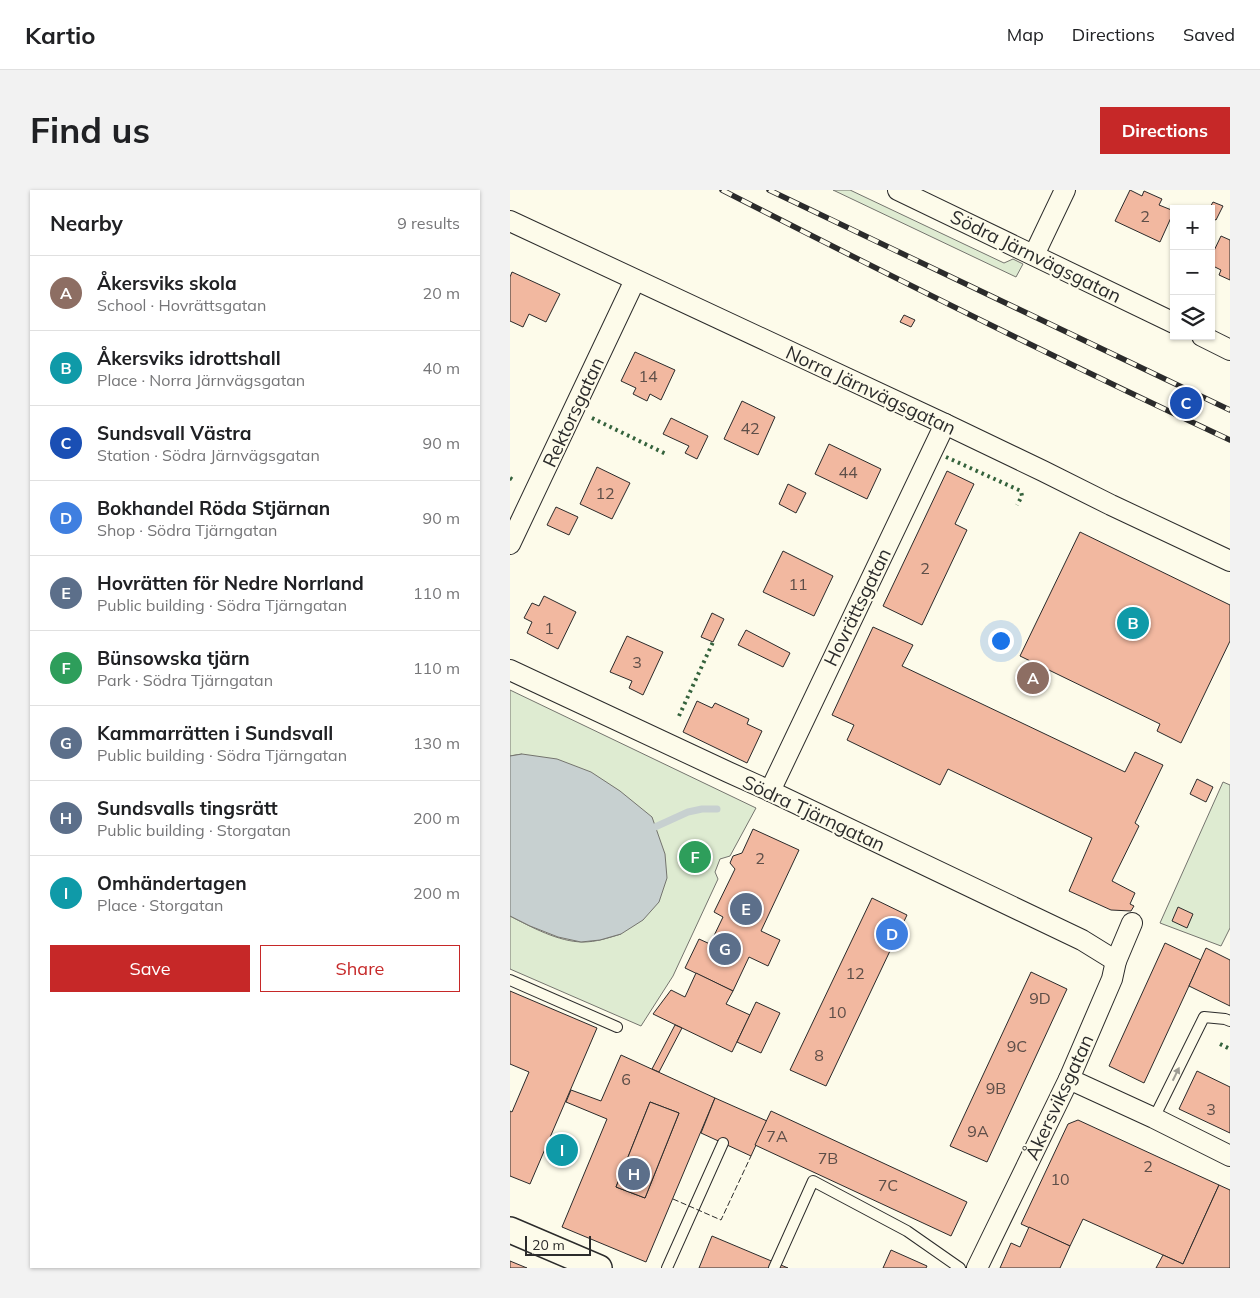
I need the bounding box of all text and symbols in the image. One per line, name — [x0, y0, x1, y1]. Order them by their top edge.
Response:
text: Kartio — [25, 20, 96, 50]
text: Map — [1007, 23, 1044, 46]
text: Directions — [1072, 23, 1155, 46]
text: Saved — [1183, 23, 1235, 46]
button: Directions — [1100, 107, 1230, 154]
text: Find us — [30, 108, 150, 152]
street label: Södra Järnvägsgatan — [947, 204, 1125, 308]
map controls — [1170, 205, 1215, 340]
button: + — [1170, 205, 1215, 250]
house number: 2 — [1140, 206, 1150, 226]
text: Nearby — [50, 210, 123, 236]
text: 9 results — [397, 213, 460, 233]
button: − — [1170, 250, 1215, 295]
text: Åkersviks skola — [97, 271, 237, 295]
text: A — [60, 283, 72, 303]
text: 20 m — [423, 283, 460, 303]
text: School · Hovrättsgatan — [97, 295, 266, 315]
button: layers — [1170, 295, 1215, 340]
street label: Norra Järnvägsgatan — [782, 340, 960, 440]
text: Åkersviks idrottshall — [97, 346, 281, 370]
street label: Rektorsgatan — [537, 353, 609, 471]
text: B — [60, 358, 72, 378]
text: 40 m — [423, 358, 460, 378]
house number: 14 — [638, 366, 658, 386]
text: Place · Norra Järnvägsgatan — [97, 370, 305, 390]
pin: C — [1170, 384, 1202, 422]
house number: 42 — [740, 418, 760, 438]
text: Sundsvall Västra — [97, 421, 251, 445]
text: C — [61, 433, 71, 453]
text: 90 m — [423, 433, 460, 453]
text: Station · Södra Järnvägsgatan — [97, 445, 320, 465]
house number: 44 — [838, 462, 858, 482]
house number: 12 — [595, 483, 615, 503]
text: Bokhandel Röda Stjärnan — [97, 496, 330, 520]
text: D — [60, 508, 72, 528]
text: 90 m — [423, 508, 460, 528]
text: Shop · Södra Tjärngatan — [97, 520, 277, 540]
street label: Hovrättsgatan — [818, 544, 896, 670]
house number: 2 — [920, 558, 930, 578]
text: Hovrätten för Nedre Norrland — [97, 571, 364, 595]
house number: 11 — [788, 574, 808, 594]
text: E — [61, 583, 71, 603]
text: 110 m — [413, 583, 460, 603]
text: Public building · Södra Tjärngatan — [97, 595, 347, 615]
pin: B — [1117, 604, 1149, 642]
house number: 1 — [544, 618, 554, 638]
your location — [988, 628, 1014, 654]
text: Bünsowska tjärn — [97, 646, 250, 670]
house number: 3 — [632, 652, 642, 672]
text: F — [61, 658, 71, 678]
text: 110 m — [413, 658, 460, 678]
pin: A — [1017, 659, 1049, 697]
text: Park · Södra Tjärngatan — [97, 670, 273, 690]
text: Kammarrätten i Sundsvall — [97, 721, 333, 745]
text: G — [60, 733, 72, 753]
text: 130 m — [413, 733, 460, 753]
text: Public building · Södra Tjärngatan — [97, 745, 347, 765]
street label: Södra Tjärngatan — [739, 769, 889, 857]
text: Sundsvalls tingsrätt — [97, 796, 278, 820]
text: H — [60, 808, 72, 828]
text: 200 m — [413, 808, 460, 828]
text: Public building · Storgatan — [97, 820, 291, 840]
pin: F — [679, 838, 711, 876]
house number: 2 — [755, 848, 765, 868]
text: Omhändertagen — [97, 871, 247, 895]
text: I — [64, 883, 68, 903]
text: 200 m — [413, 883, 460, 903]
pin: E — [730, 890, 762, 928]
text: Place · Storgatan — [97, 895, 223, 915]
pin: D — [876, 915, 908, 953]
pin: G — [709, 930, 741, 968]
button: Save — [50, 945, 250, 992]
button: Share — [260, 945, 460, 992]
house number: 12 — [845, 963, 865, 983]
house number: 9D — [1029, 988, 1051, 1008]
house number: 10 — [827, 1002, 847, 1022]
street label: Åkersviksgatan — [1019, 1030, 1099, 1164]
house number: 9C — [1007, 1036, 1027, 1056]
house number: 8 — [814, 1045, 824, 1065]
one-way arrow — [1172, 1067, 1180, 1081]
house number: 6 — [621, 1069, 631, 1089]
house number: 9B — [986, 1078, 1006, 1098]
house number: 3 — [1206, 1099, 1216, 1119]
house number: 9A — [967, 1121, 989, 1141]
house number: 7A — [766, 1126, 788, 1146]
pin: I — [546, 1131, 578, 1169]
house number: 7B — [818, 1148, 838, 1168]
pin: H — [618, 1155, 650, 1193]
house number: 2 — [1143, 1156, 1153, 1176]
house number: 10 — [1050, 1169, 1070, 1189]
house number: 7C — [878, 1175, 898, 1195]
scale bar — [525, 1233, 591, 1256]
text: 20 m — [532, 1236, 565, 1254]

